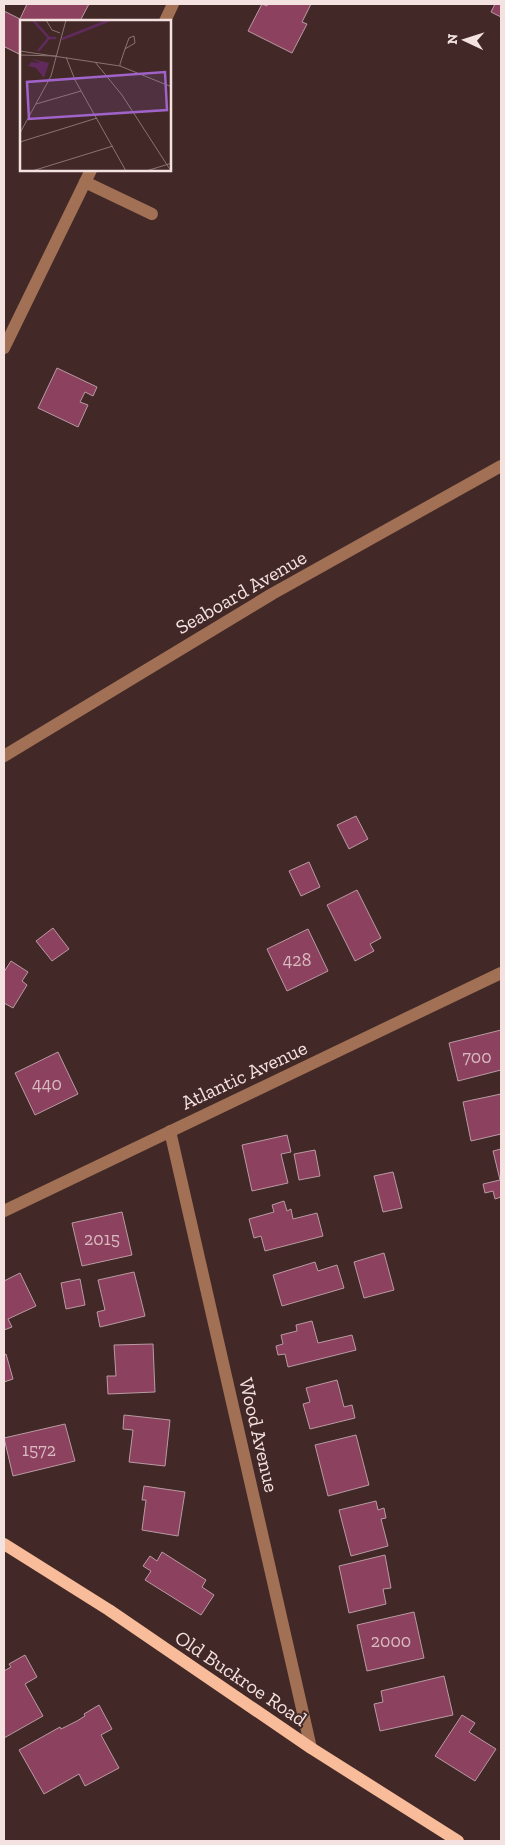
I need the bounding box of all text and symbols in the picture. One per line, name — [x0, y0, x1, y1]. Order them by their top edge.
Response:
north arrow — [440, 15, 490, 65]
inset map — [20, 20, 171, 171]
text: N — [444, 33, 461, 45]
street label: Seaboard Avenue — [171, 545, 311, 639]
house number: 428 — [283, 949, 311, 971]
street label: Atlantic Avenue — [177, 1035, 311, 1115]
house number: 700 — [462, 1046, 492, 1068]
house number: 440 — [32, 1073, 62, 1095]
house number: 2015 — [84, 1228, 120, 1250]
street label: Wood Avenue — [234, 1376, 284, 1494]
house number: 1572 — [22, 1439, 56, 1461]
street label: Old Buckroe Road — [171, 1625, 311, 1731]
house number: 2000 — [371, 1630, 411, 1652]

